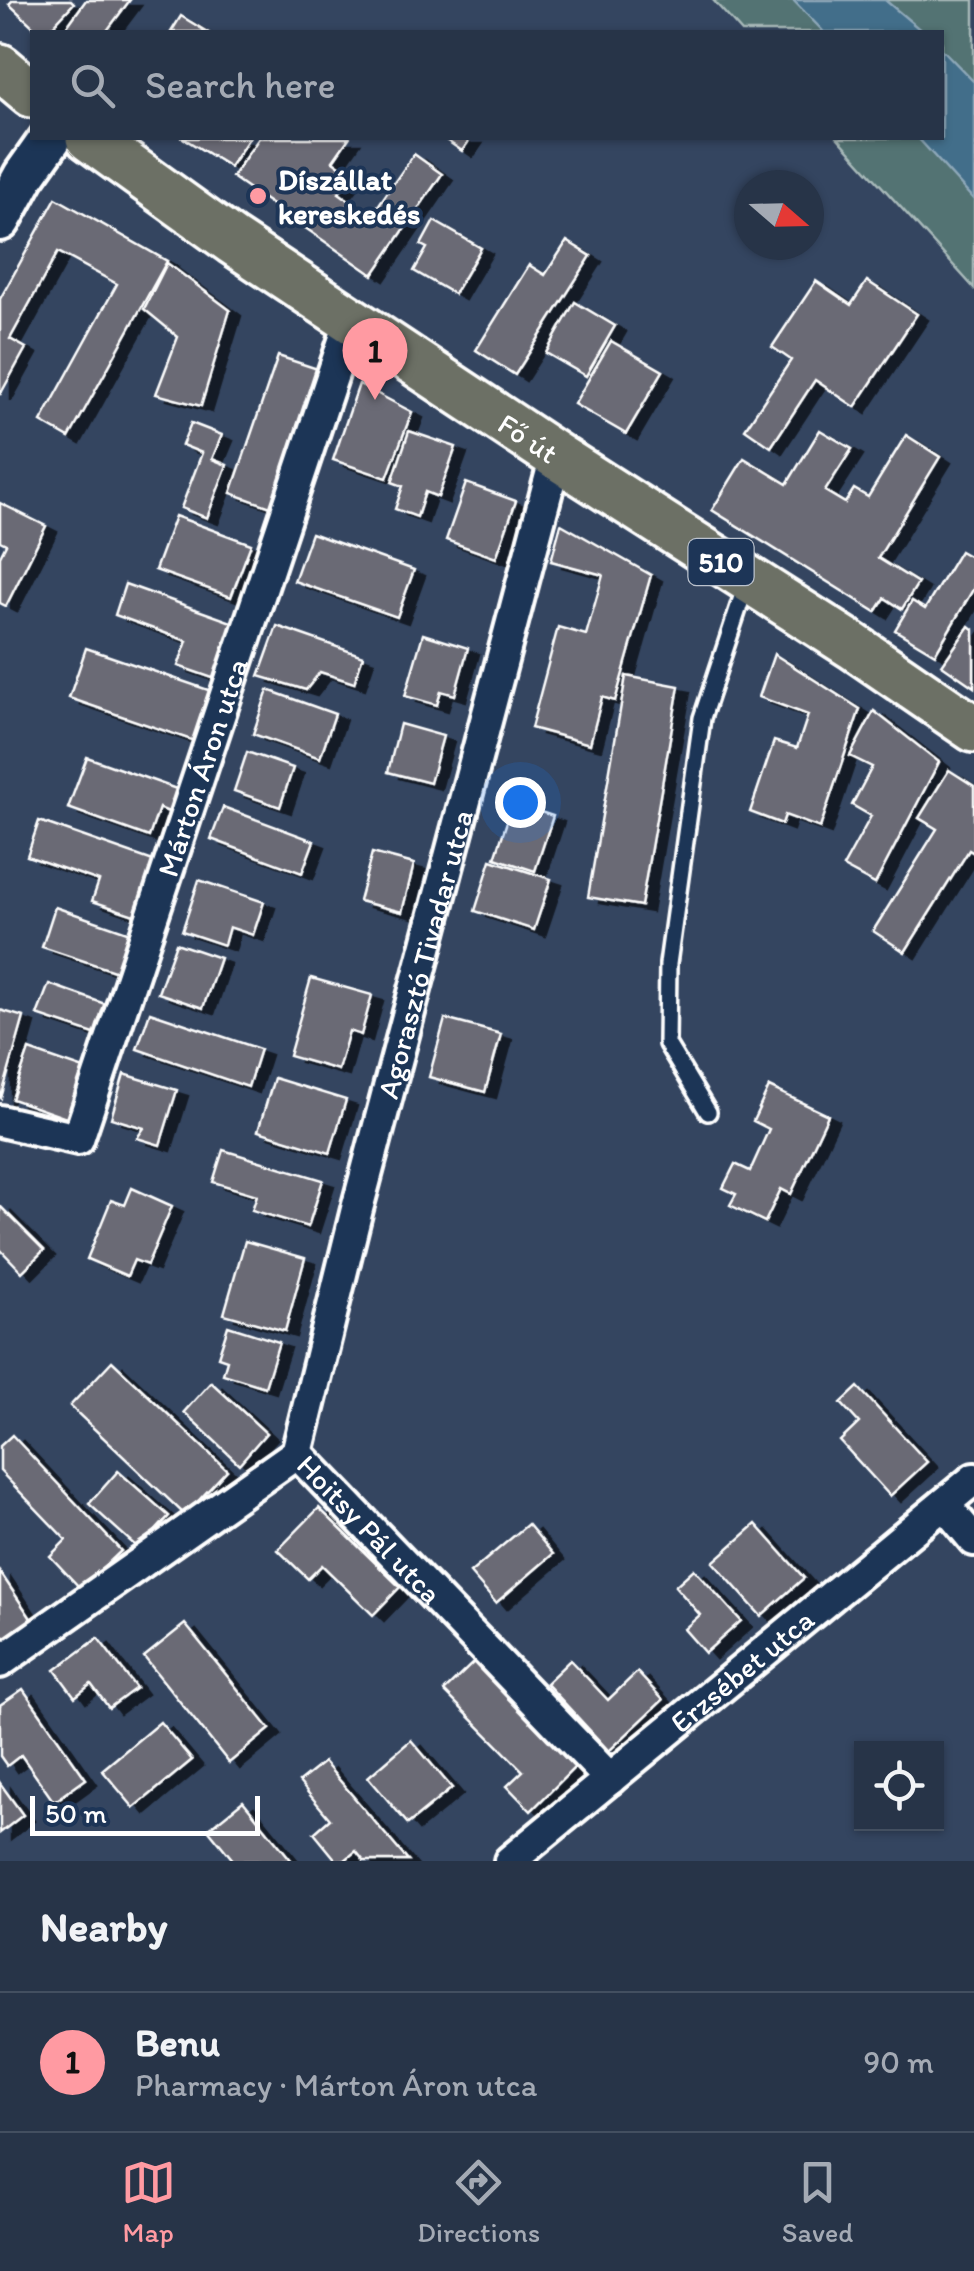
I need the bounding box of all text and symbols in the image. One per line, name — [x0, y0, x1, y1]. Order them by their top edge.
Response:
search box — [30, 30, 944, 140]
icon: search — [65, 58, 120, 113]
text: Search here — [145, 62, 336, 108]
place label: Díszállat kereskedés — [278, 161, 420, 232]
north arrow — [734, 170, 824, 260]
marker: Díszállat kereskedés — [247, 185, 269, 207]
pin: 1 — [342, 318, 408, 400]
street label: Fő út — [491, 404, 566, 471]
road number: 510 — [688, 539, 754, 585]
street label: Márton Áron utca — [148, 653, 256, 881]
your location — [495, 777, 546, 828]
street label: Agorasztó Tivadar utca — [369, 806, 480, 1102]
street label: Hoitsy Pál utca — [289, 1446, 450, 1611]
street label: Erzsébet utca — [662, 1600, 821, 1740]
map controls — [854, 1741, 944, 1831]
button: locate — [854, 1741, 944, 1831]
scale bar — [30, 1791, 260, 1836]
text: 50 m — [45, 1796, 107, 1830]
text: Nearby — [40, 1901, 167, 1952]
text: Benu — [135, 2020, 220, 2066]
text: 1 — [65, 2043, 80, 2081]
text: 90 m — [863, 2043, 934, 2081]
text: Pharmacy · Márton Áron utca — [135, 2066, 537, 2104]
tab: Map — [121, 2155, 176, 2249]
tab: Directions — [417, 2155, 540, 2249]
tab: Saved — [782, 2155, 853, 2249]

